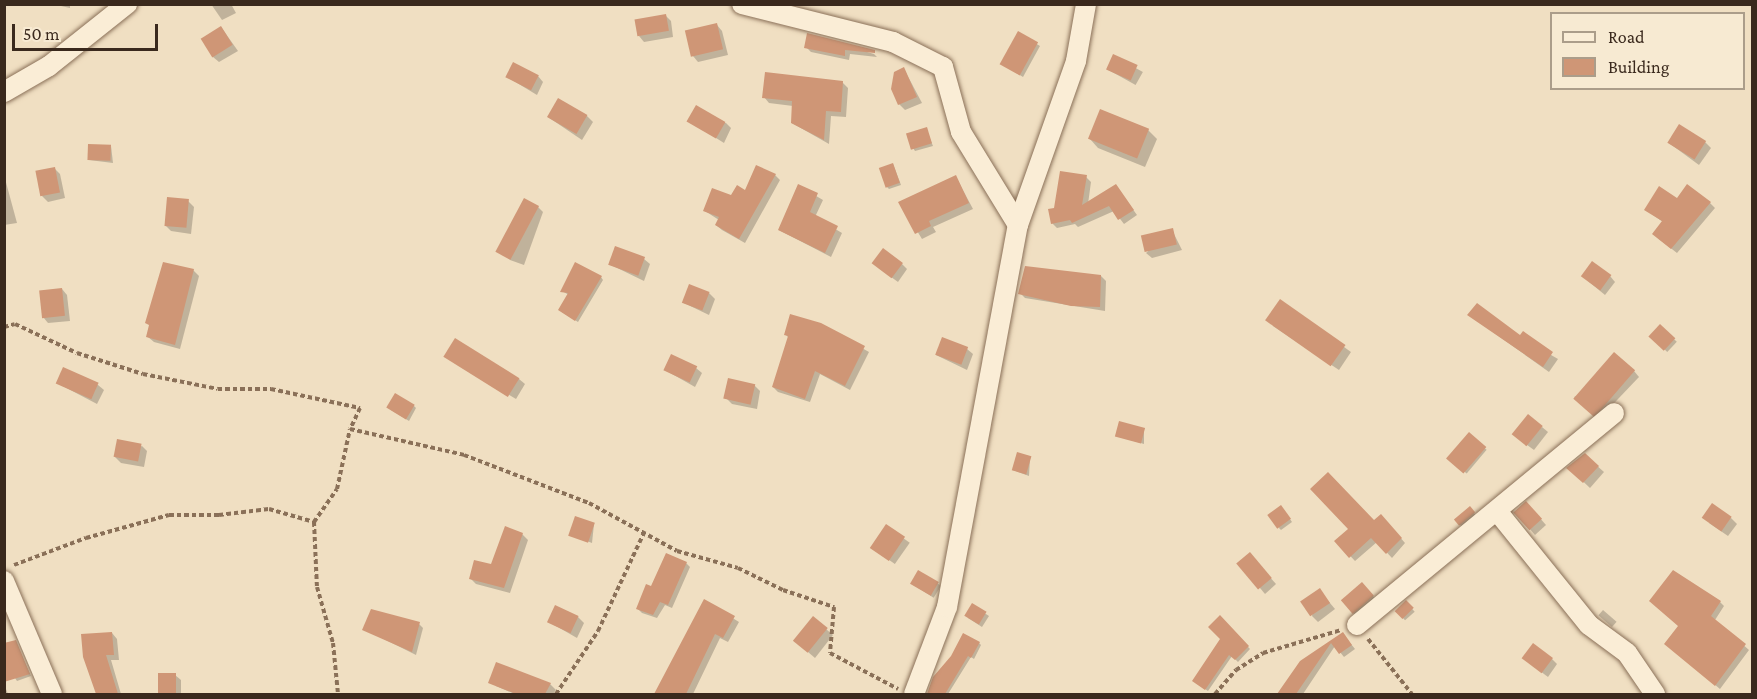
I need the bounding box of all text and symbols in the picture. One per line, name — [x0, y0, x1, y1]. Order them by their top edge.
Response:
scale bar — [15, 12, 160, 50]
legend — [1550, 12, 1745, 90]
text: 50 m — [23, 24, 60, 44]
text: Road — [1608, 27, 1645, 47]
text: Building — [1608, 57, 1669, 77]

